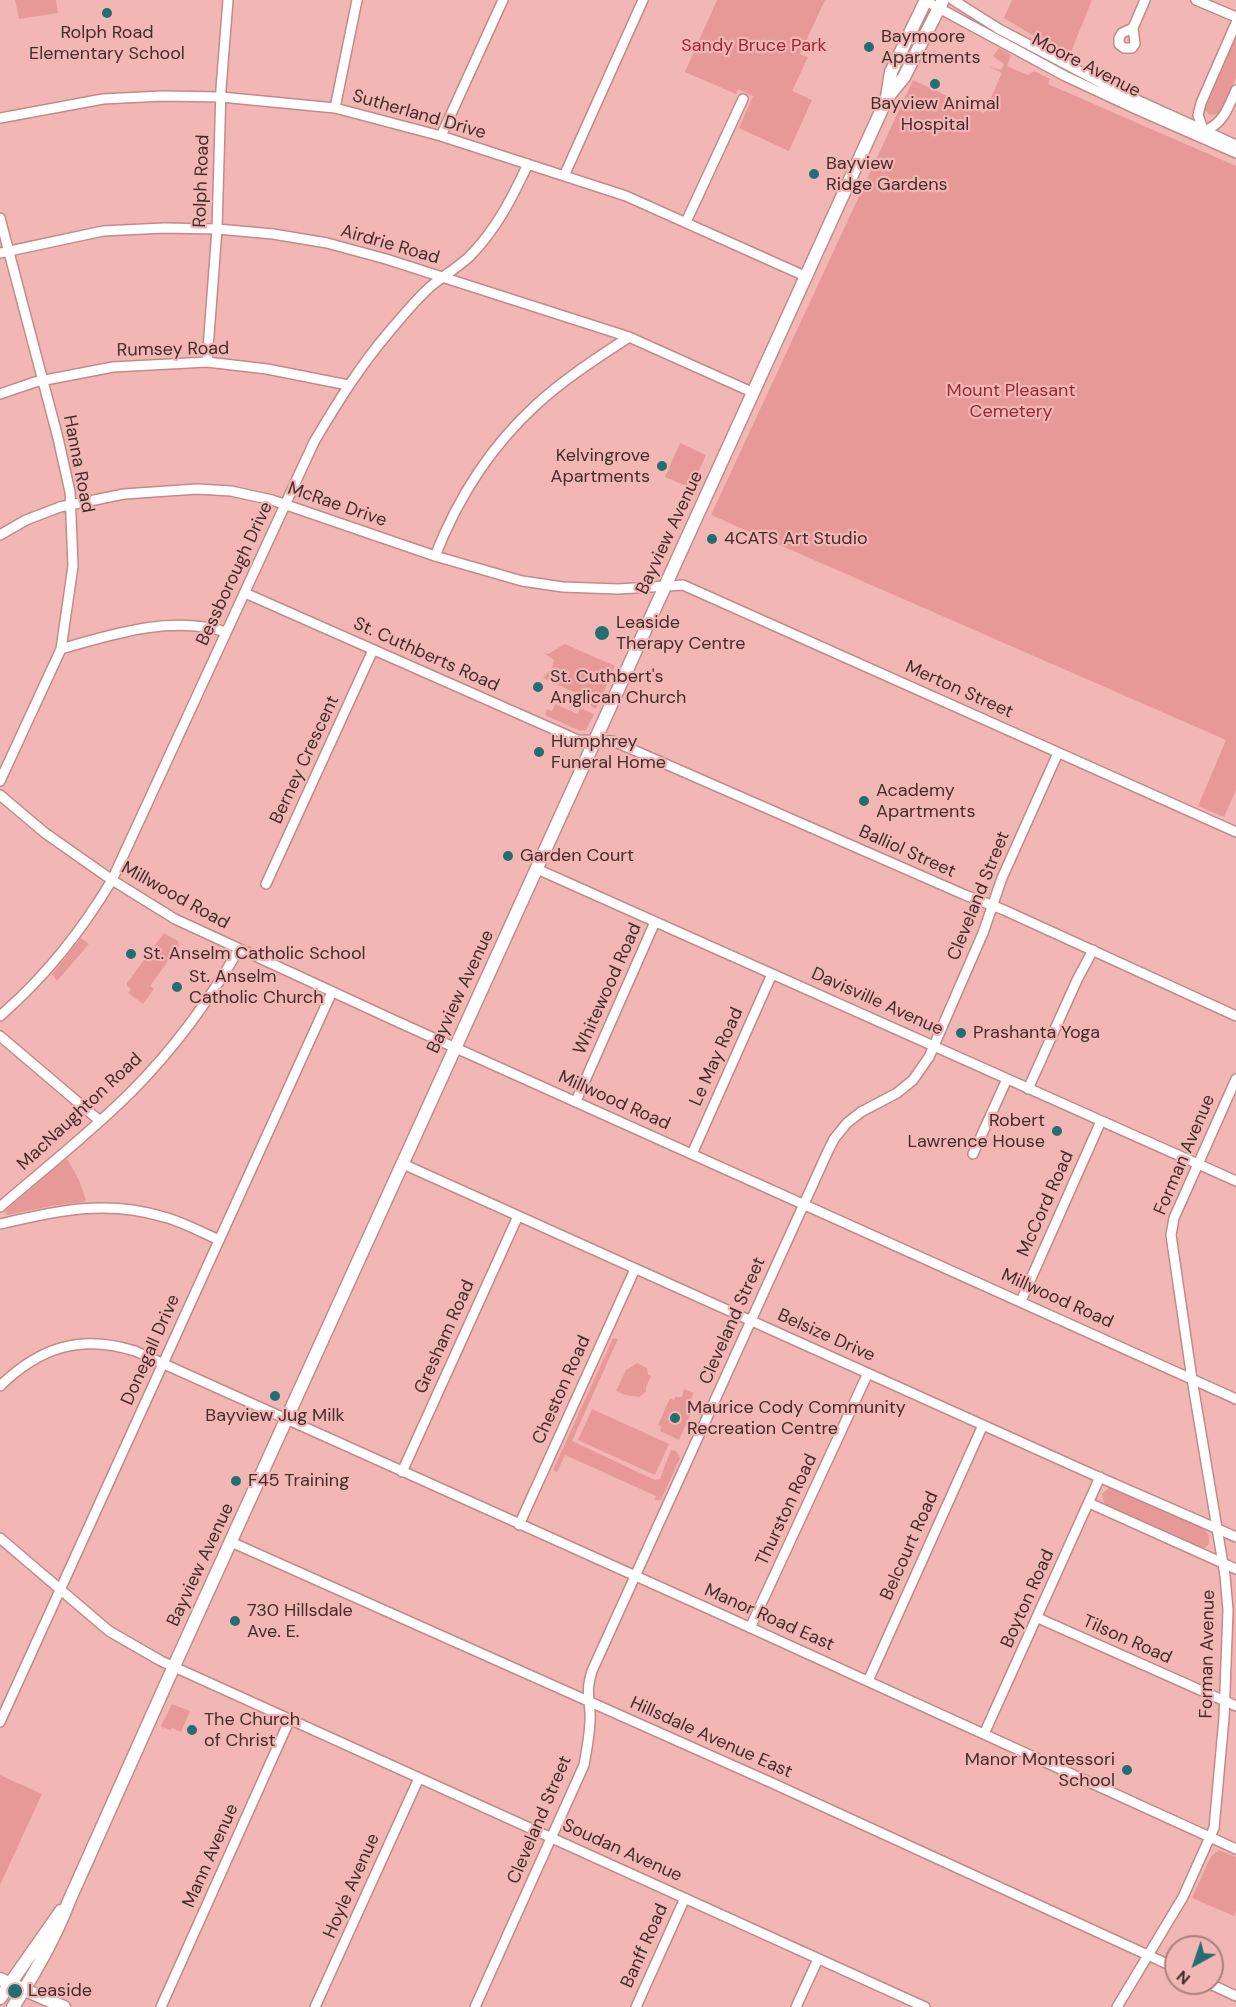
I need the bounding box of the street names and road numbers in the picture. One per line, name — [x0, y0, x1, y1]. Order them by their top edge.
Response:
street label: Moore Avenue — [1028, 29, 1144, 103]
street label: Sutherland Drive — [350, 86, 488, 144]
street label: Rolph Road — [190, 134, 214, 228]
street label: Airdrie Road — [338, 221, 442, 269]
street label: Rumsey Road — [116, 338, 230, 362]
street label: Hanna Road — [58, 413, 98, 515]
street label: Bayview Avenue — [632, 468, 708, 598]
street label: McRae Drive — [285, 478, 389, 532]
street label: Bessborough Drive — [192, 499, 278, 649]
street label: St. Cuthberts Road — [350, 613, 502, 697]
street label: Merton Street — [902, 657, 1016, 723]
street label: Berney Crescent — [266, 692, 344, 828]
street label: Balliol Street — [855, 821, 959, 883]
street label: Cleveland Street — [943, 828, 1015, 964]
street label: Millwood Road — [117, 857, 233, 935]
street label: Whitewood Road — [569, 920, 647, 1058]
street label: Bayview Avenue — [423, 927, 499, 1057]
street label: Davisville Avenue — [808, 963, 946, 1041]
street label: Le May Road — [686, 1004, 748, 1110]
street label: MacNaughton Road — [13, 1049, 147, 1175]
street label: Millwood Road — [555, 1067, 673, 1135]
street label: Forman Avenue — [1150, 1092, 1220, 1218]
street label: McCord Road — [1013, 1148, 1079, 1260]
street label: Cleveland Street — [695, 1254, 771, 1388]
street label: Millwood Road — [998, 1265, 1116, 1333]
street label: Gresham Road — [410, 1277, 480, 1397]
street label: Donegall Drive — [117, 1291, 185, 1409]
street label: Belsize Drive — [774, 1305, 878, 1367]
street label: Cheston Road — [528, 1332, 596, 1448]
street label: Thurston Road — [752, 1451, 822, 1569]
street label: Belcourt Road — [876, 1488, 944, 1604]
street label: Bayview Avenue — [163, 1500, 239, 1630]
street label: Boyton Road — [997, 1547, 1059, 1651]
street label: Manor Road East — [701, 1580, 837, 1656]
street label: Forman Avenue — [1196, 1589, 1220, 1719]
street label: Tilson Road — [1079, 1611, 1175, 1669]
street label: Hillsdale Avenue East — [627, 1692, 795, 1784]
street label: Cleveland Street — [503, 1753, 577, 1887]
street label: Mann Avenue — [178, 1801, 244, 1911]
street label: Soudan Avenue — [559, 1815, 685, 1887]
street label: Hoyle Avenue — [319, 1830, 385, 1942]
street label: Banff Road — [617, 1901, 673, 1991]

